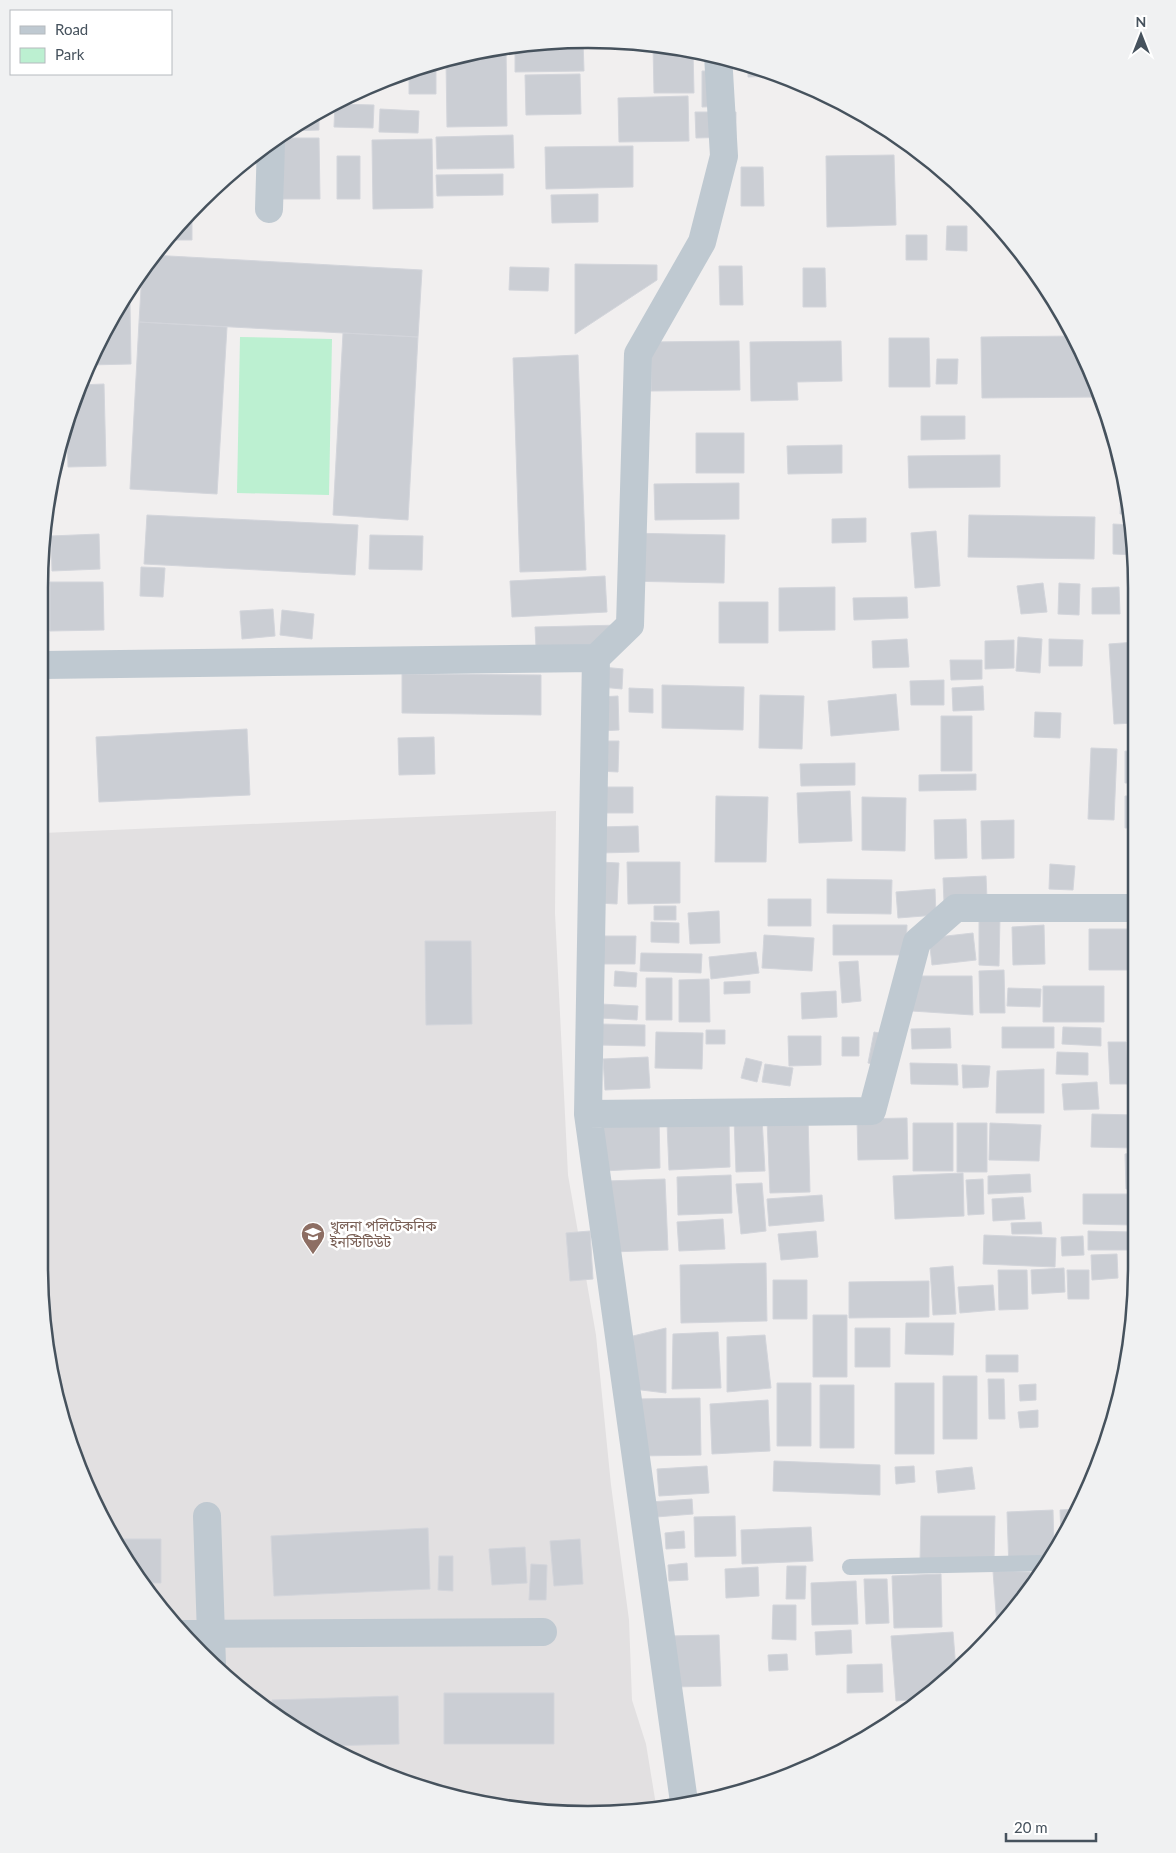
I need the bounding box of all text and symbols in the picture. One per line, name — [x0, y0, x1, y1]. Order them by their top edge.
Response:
legend — [10, 10, 172, 75]
north arrow — [1116, 10, 1166, 60]
text: N — [1136, 13, 1146, 30]
text: Road — [55, 20, 88, 38]
text: Park — [55, 45, 85, 63]
place label: খুলনা পলিটেকনিক ইনস্টিটিউট — [329, 1217, 437, 1250]
school or university icon: খুলনা পলিটেকনিক ইনস্টিটিউট — [300, 1221, 326, 1255]
scale bar — [1006, 1810, 1096, 1842]
text: 20 m — [1014, 1818, 1048, 1836]

